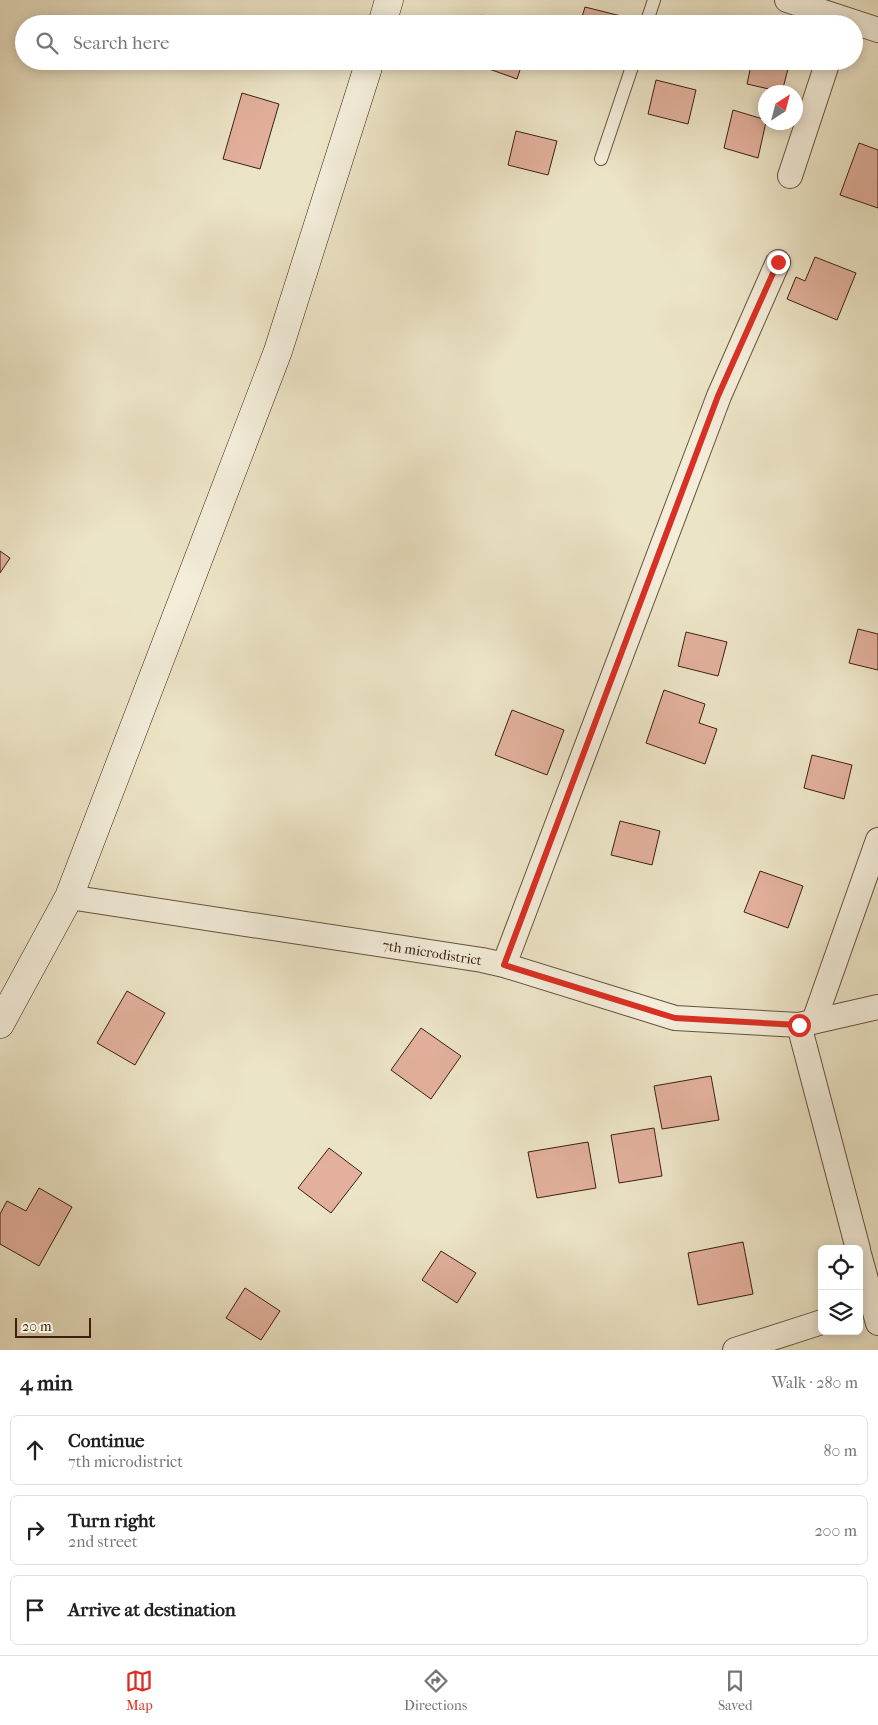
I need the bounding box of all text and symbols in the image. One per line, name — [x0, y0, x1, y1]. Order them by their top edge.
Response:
search box — [15, 15, 863, 70]
icon: search — [33, 29, 61, 57]
text: Search here — [73, 32, 169, 54]
north arrow — [758, 85, 803, 130]
route end — [767, 251, 790, 274]
street label: 7th microdistrict — [381, 937, 483, 969]
route start — [788, 1014, 811, 1037]
map controls — [818, 1245, 863, 1335]
button: locate — [818, 1245, 863, 1290]
button: layers — [818, 1290, 863, 1335]
scale bar — [15, 1315, 91, 1338]
text: 20 m — [22, 1318, 52, 1335]
text: 4 min — [20, 1371, 73, 1395]
text: Walk · 280 m — [771, 1373, 858, 1392]
text: Continue — [68, 1430, 144, 1452]
icon: ahead — [21, 1436, 49, 1464]
text: 80 m — [823, 1441, 857, 1460]
text: 7th microdistrict — [68, 1452, 183, 1471]
text: Turn right — [68, 1510, 155, 1532]
icon: right — [21, 1516, 49, 1544]
text: 200 m — [814, 1521, 857, 1540]
text: 2nd street — [68, 1532, 137, 1551]
icon: arrive — [21, 1596, 49, 1624]
text: Arrive at destination — [68, 1599, 236, 1621]
tab: Map — [125, 1667, 153, 1714]
tab: Directions — [404, 1667, 467, 1714]
tab: Saved — [718, 1667, 753, 1714]

